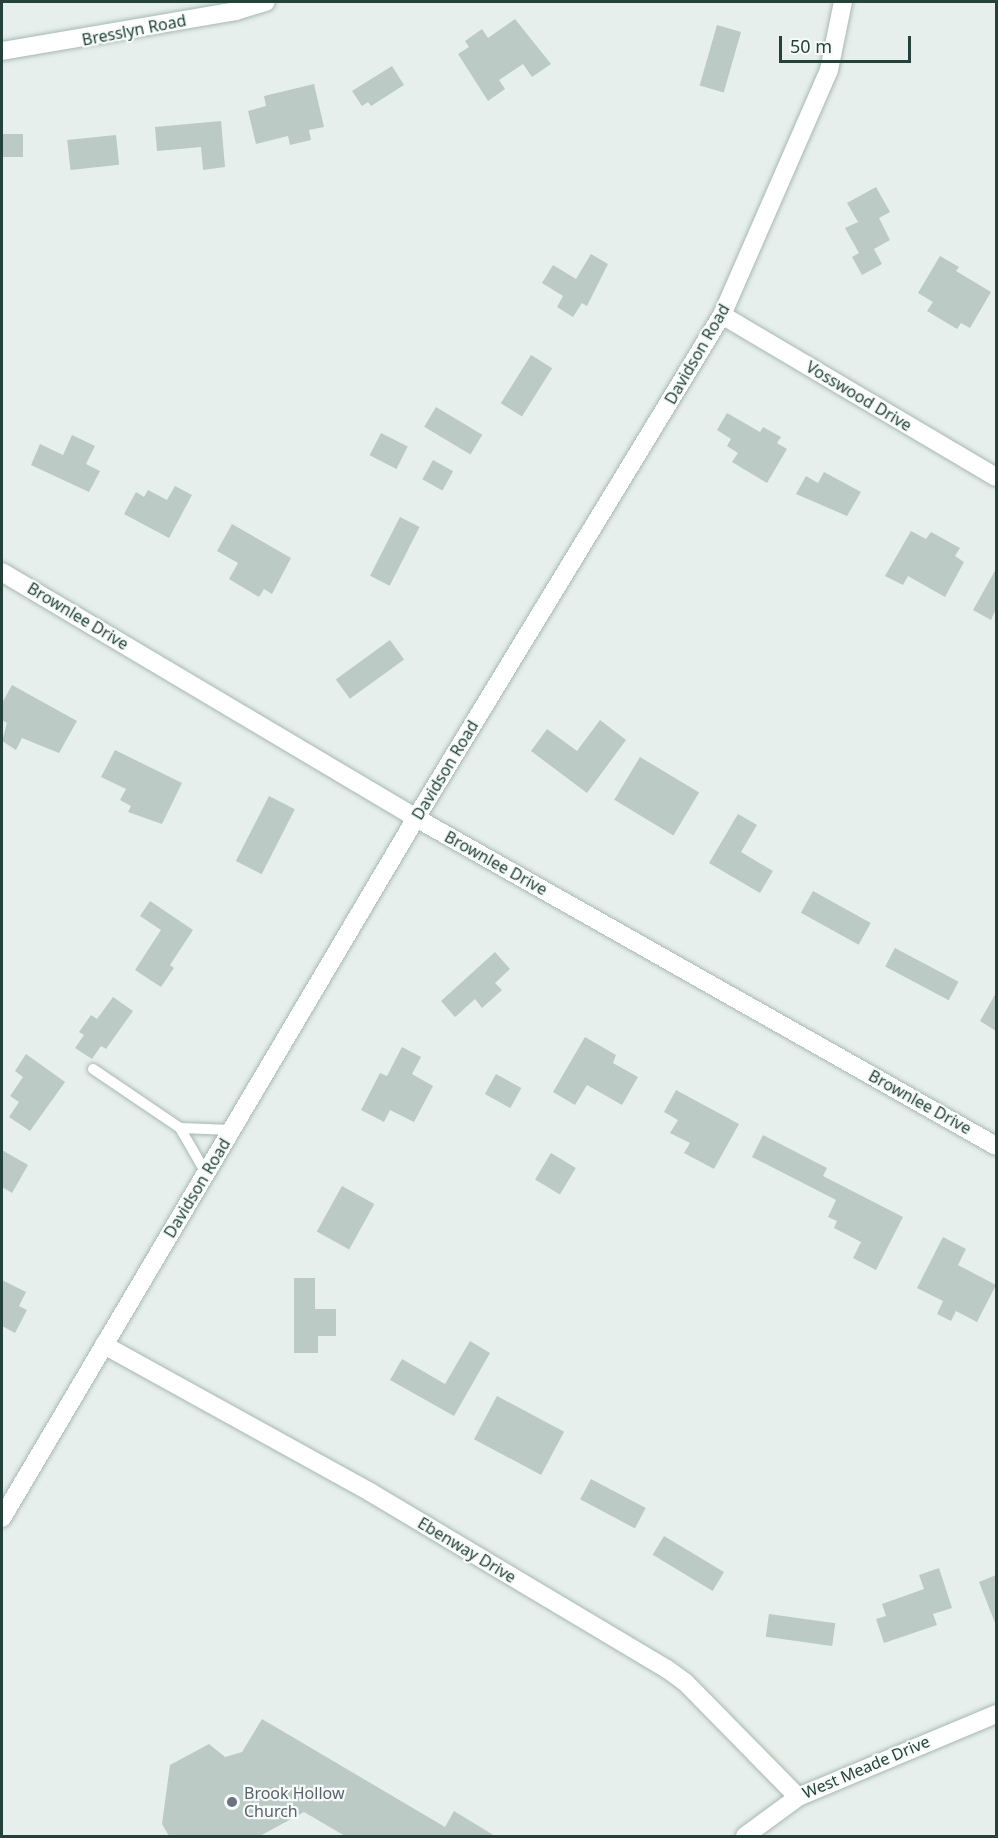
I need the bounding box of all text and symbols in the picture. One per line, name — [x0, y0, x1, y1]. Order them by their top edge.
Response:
street label: Bresslyn Road — [80, 10, 188, 50]
scale bar — [782, 24, 914, 62]
text: 50 m — [790, 34, 832, 58]
street label: Davidson Road — [661, 300, 733, 408]
street label: Vosswood Drive — [803, 357, 915, 435]
street label: Brownlee Drive — [24, 578, 132, 654]
street label: Davidson Road — [408, 717, 482, 823]
street label: Brownlee Drive — [441, 827, 551, 899]
street label: Brownlee Drive — [865, 1066, 975, 1138]
street label: Davidson Road — [160, 1135, 234, 1241]
street label: Ebenway Drive — [414, 1513, 520, 1587]
street label: West Meade Drive — [800, 1732, 932, 1802]
place label: Brook Hollow Church — [244, 1783, 344, 1821]
marker: Brook Hollow Church — [225, 1795, 239, 1809]

